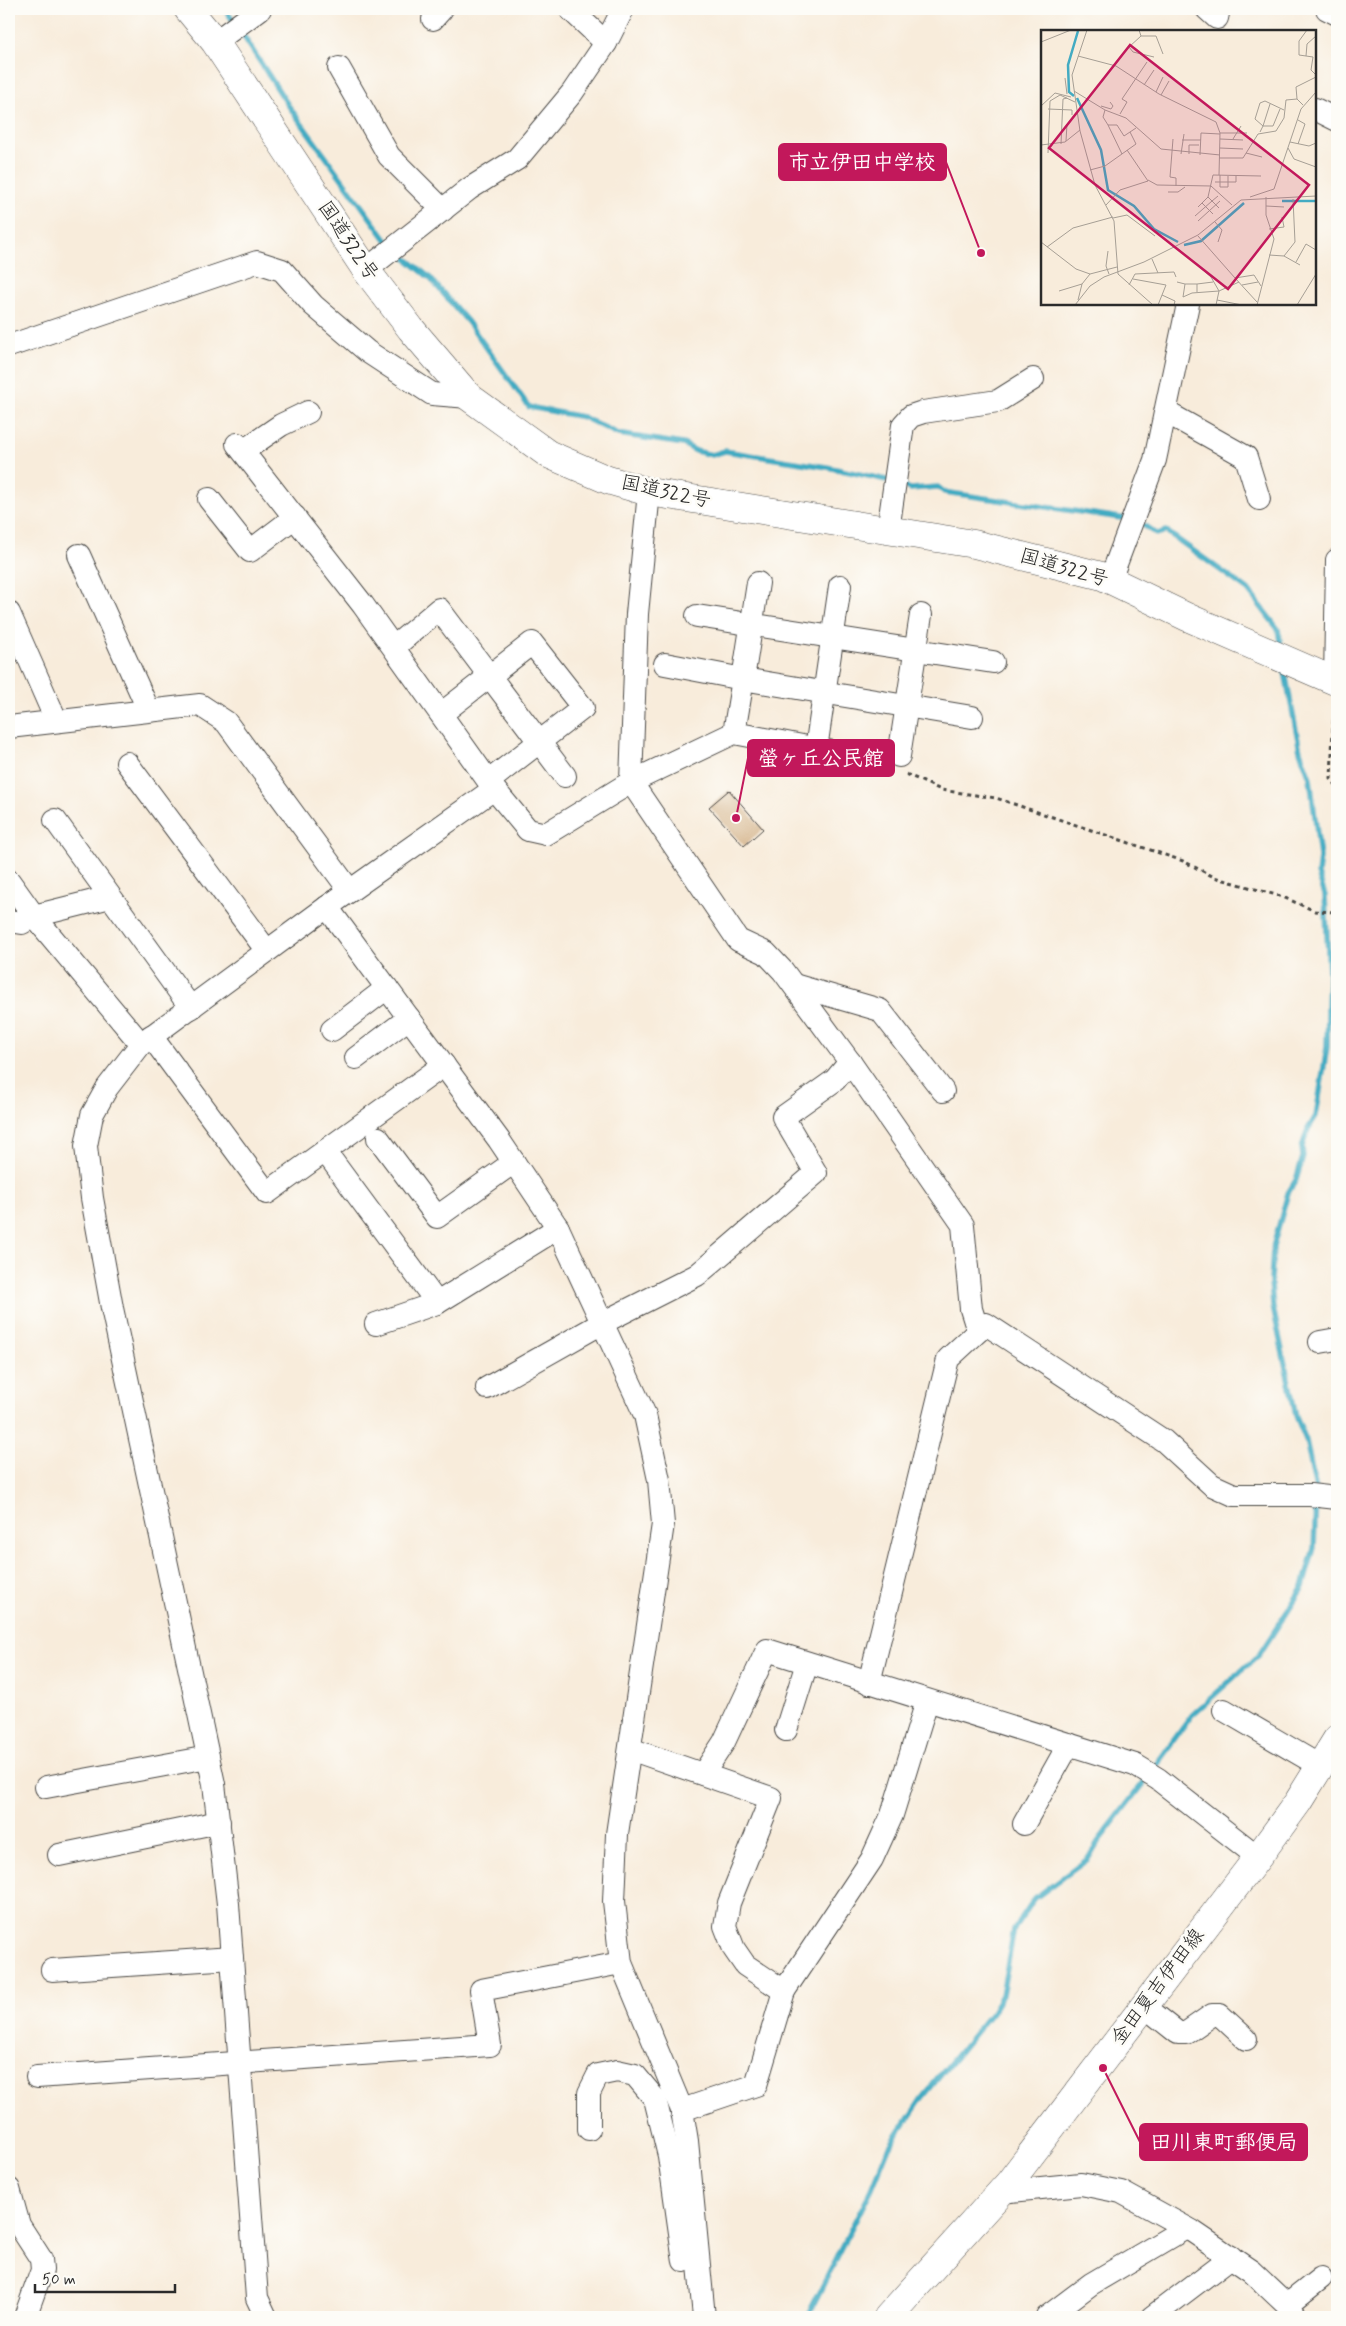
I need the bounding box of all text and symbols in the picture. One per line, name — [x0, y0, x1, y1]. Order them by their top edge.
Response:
inset map — [1041, 30, 1316, 305]
callout: 市立伊田中学校 — [779, 144, 946, 180]
text: 市立伊田中学校 — [789, 149, 936, 177]
street label: 国道322号 — [311, 196, 385, 286]
street label: 国道322号 — [618, 469, 714, 515]
street label: 国道322号 — [1016, 542, 1112, 594]
callout: 螢ヶ丘公民館 — [748, 740, 894, 776]
text: 螢ヶ丘公民館 — [758, 745, 884, 773]
street label: 金田夏吉伊田線 — [1105, 1923, 1211, 2051]
callout: 田川東町郵便局 — [1140, 2124, 1307, 2160]
text: 田川東町郵便局 — [1151, 2129, 1298, 2157]
scale bar — [35, 2261, 175, 2293]
text: 50 m — [42, 2270, 76, 2290]

